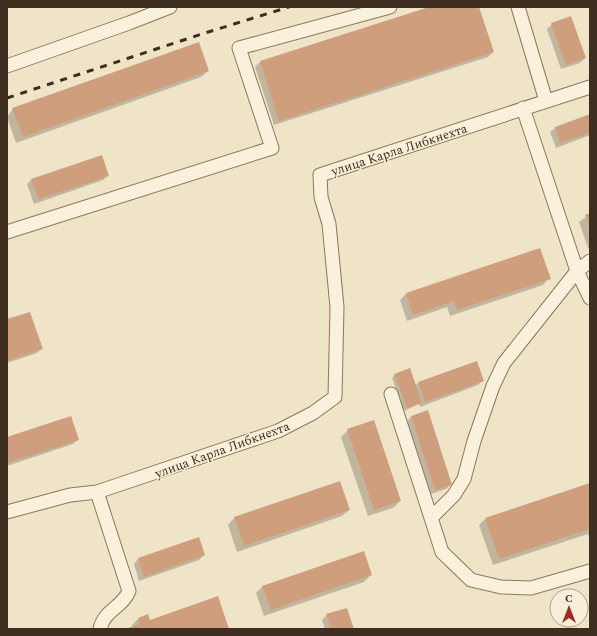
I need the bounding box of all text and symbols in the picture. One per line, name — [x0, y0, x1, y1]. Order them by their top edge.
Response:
street label: улица Карла Либкнехта — [328, 118, 471, 182]
street label: улица Карла Либкнехта — [151, 416, 293, 484]
north arrow — [549, 588, 589, 628]
text: С — [565, 590, 573, 607]

